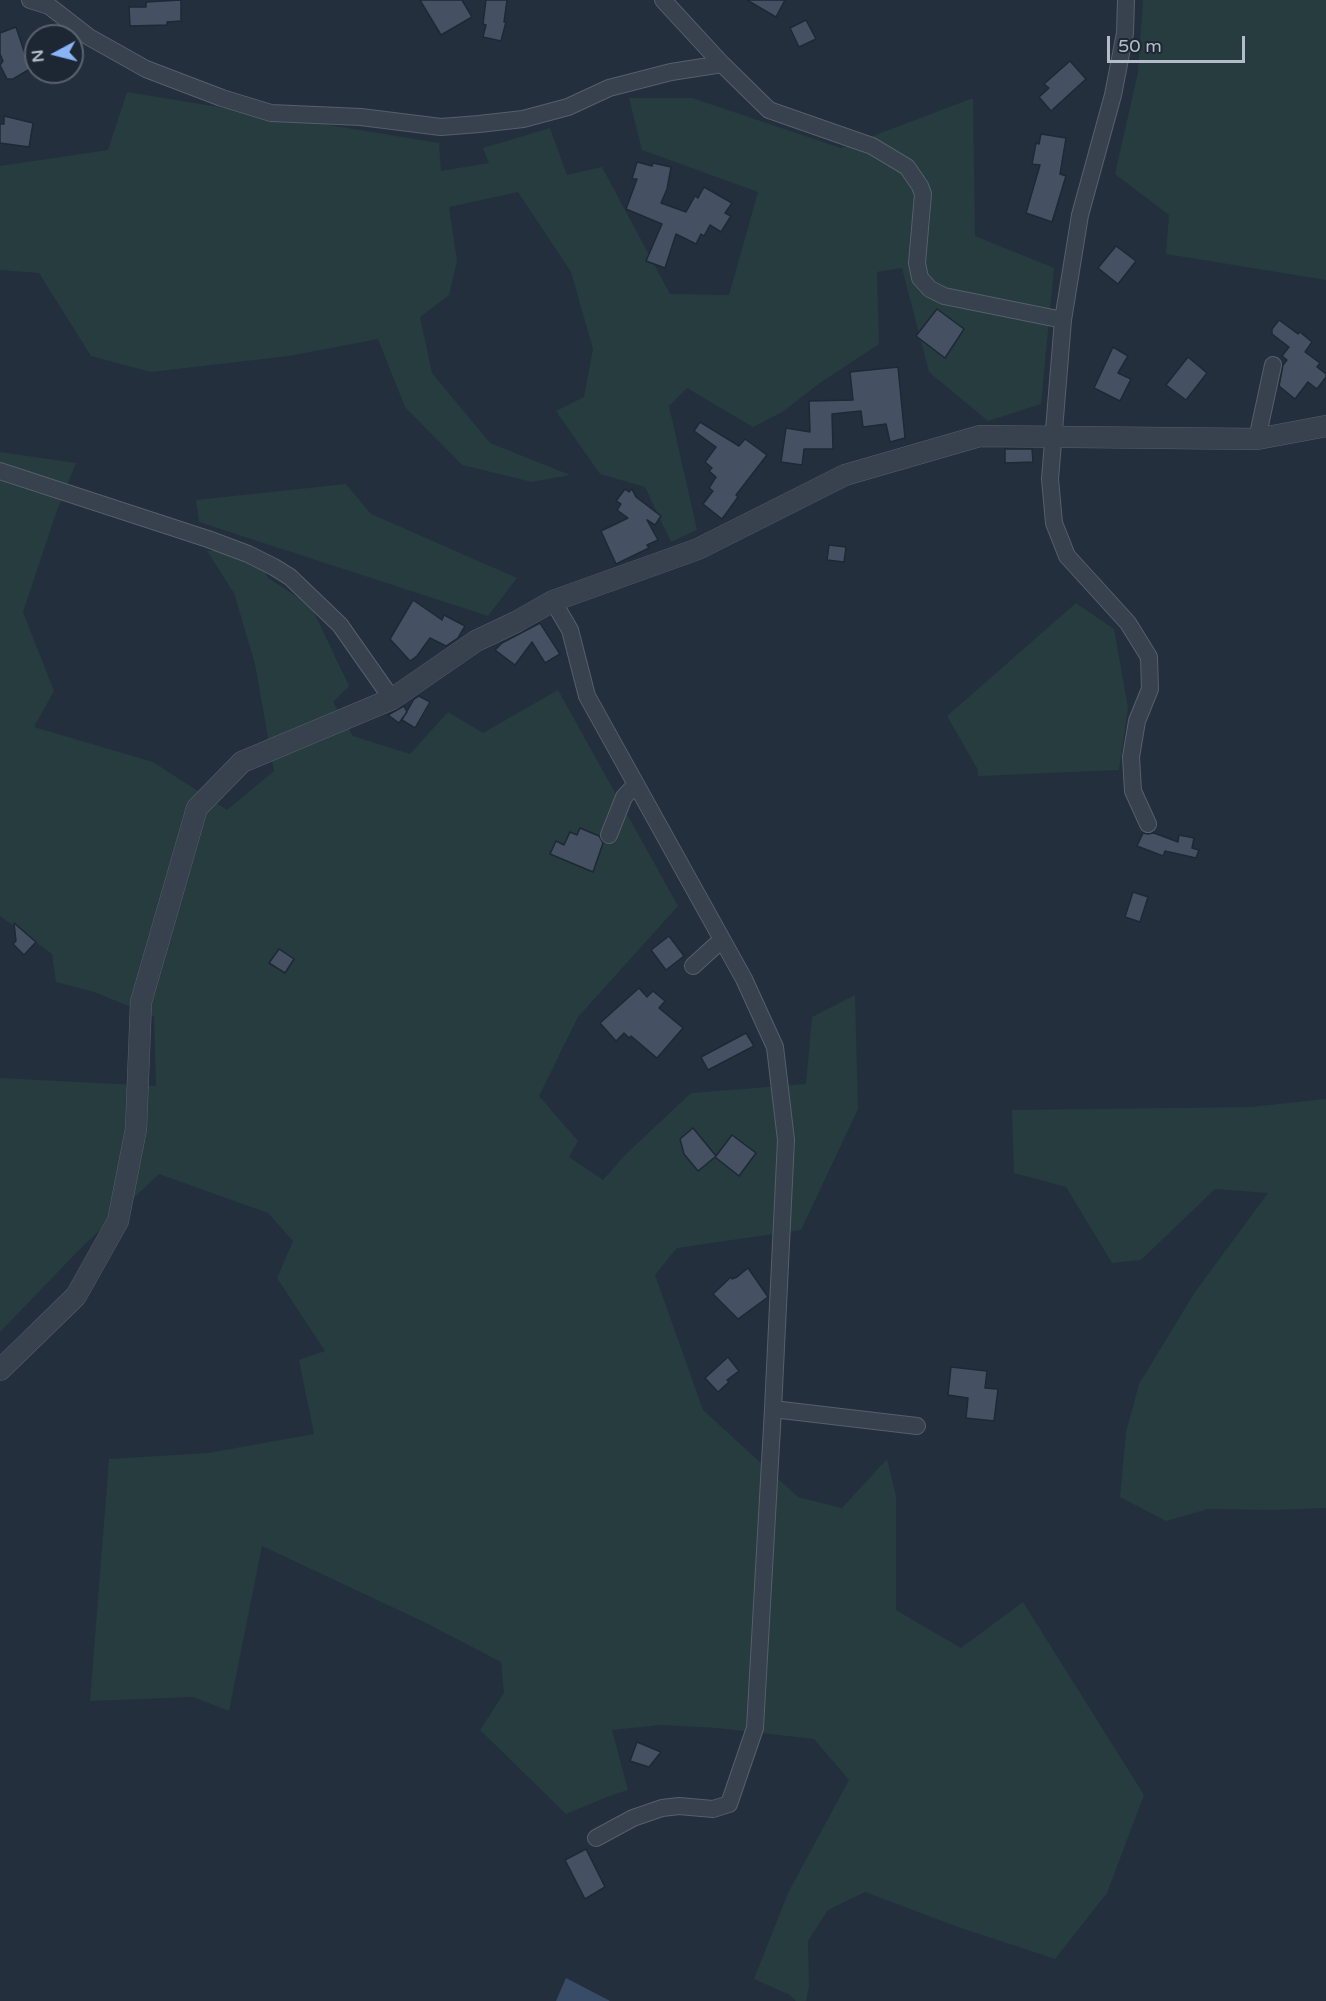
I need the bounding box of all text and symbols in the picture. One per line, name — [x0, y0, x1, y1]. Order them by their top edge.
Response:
north arrow — [24, 24, 84, 84]
scale bar — [1110, 24, 1248, 62]
text: 50 m — [1118, 35, 1162, 57]
text: N — [27, 48, 49, 64]

